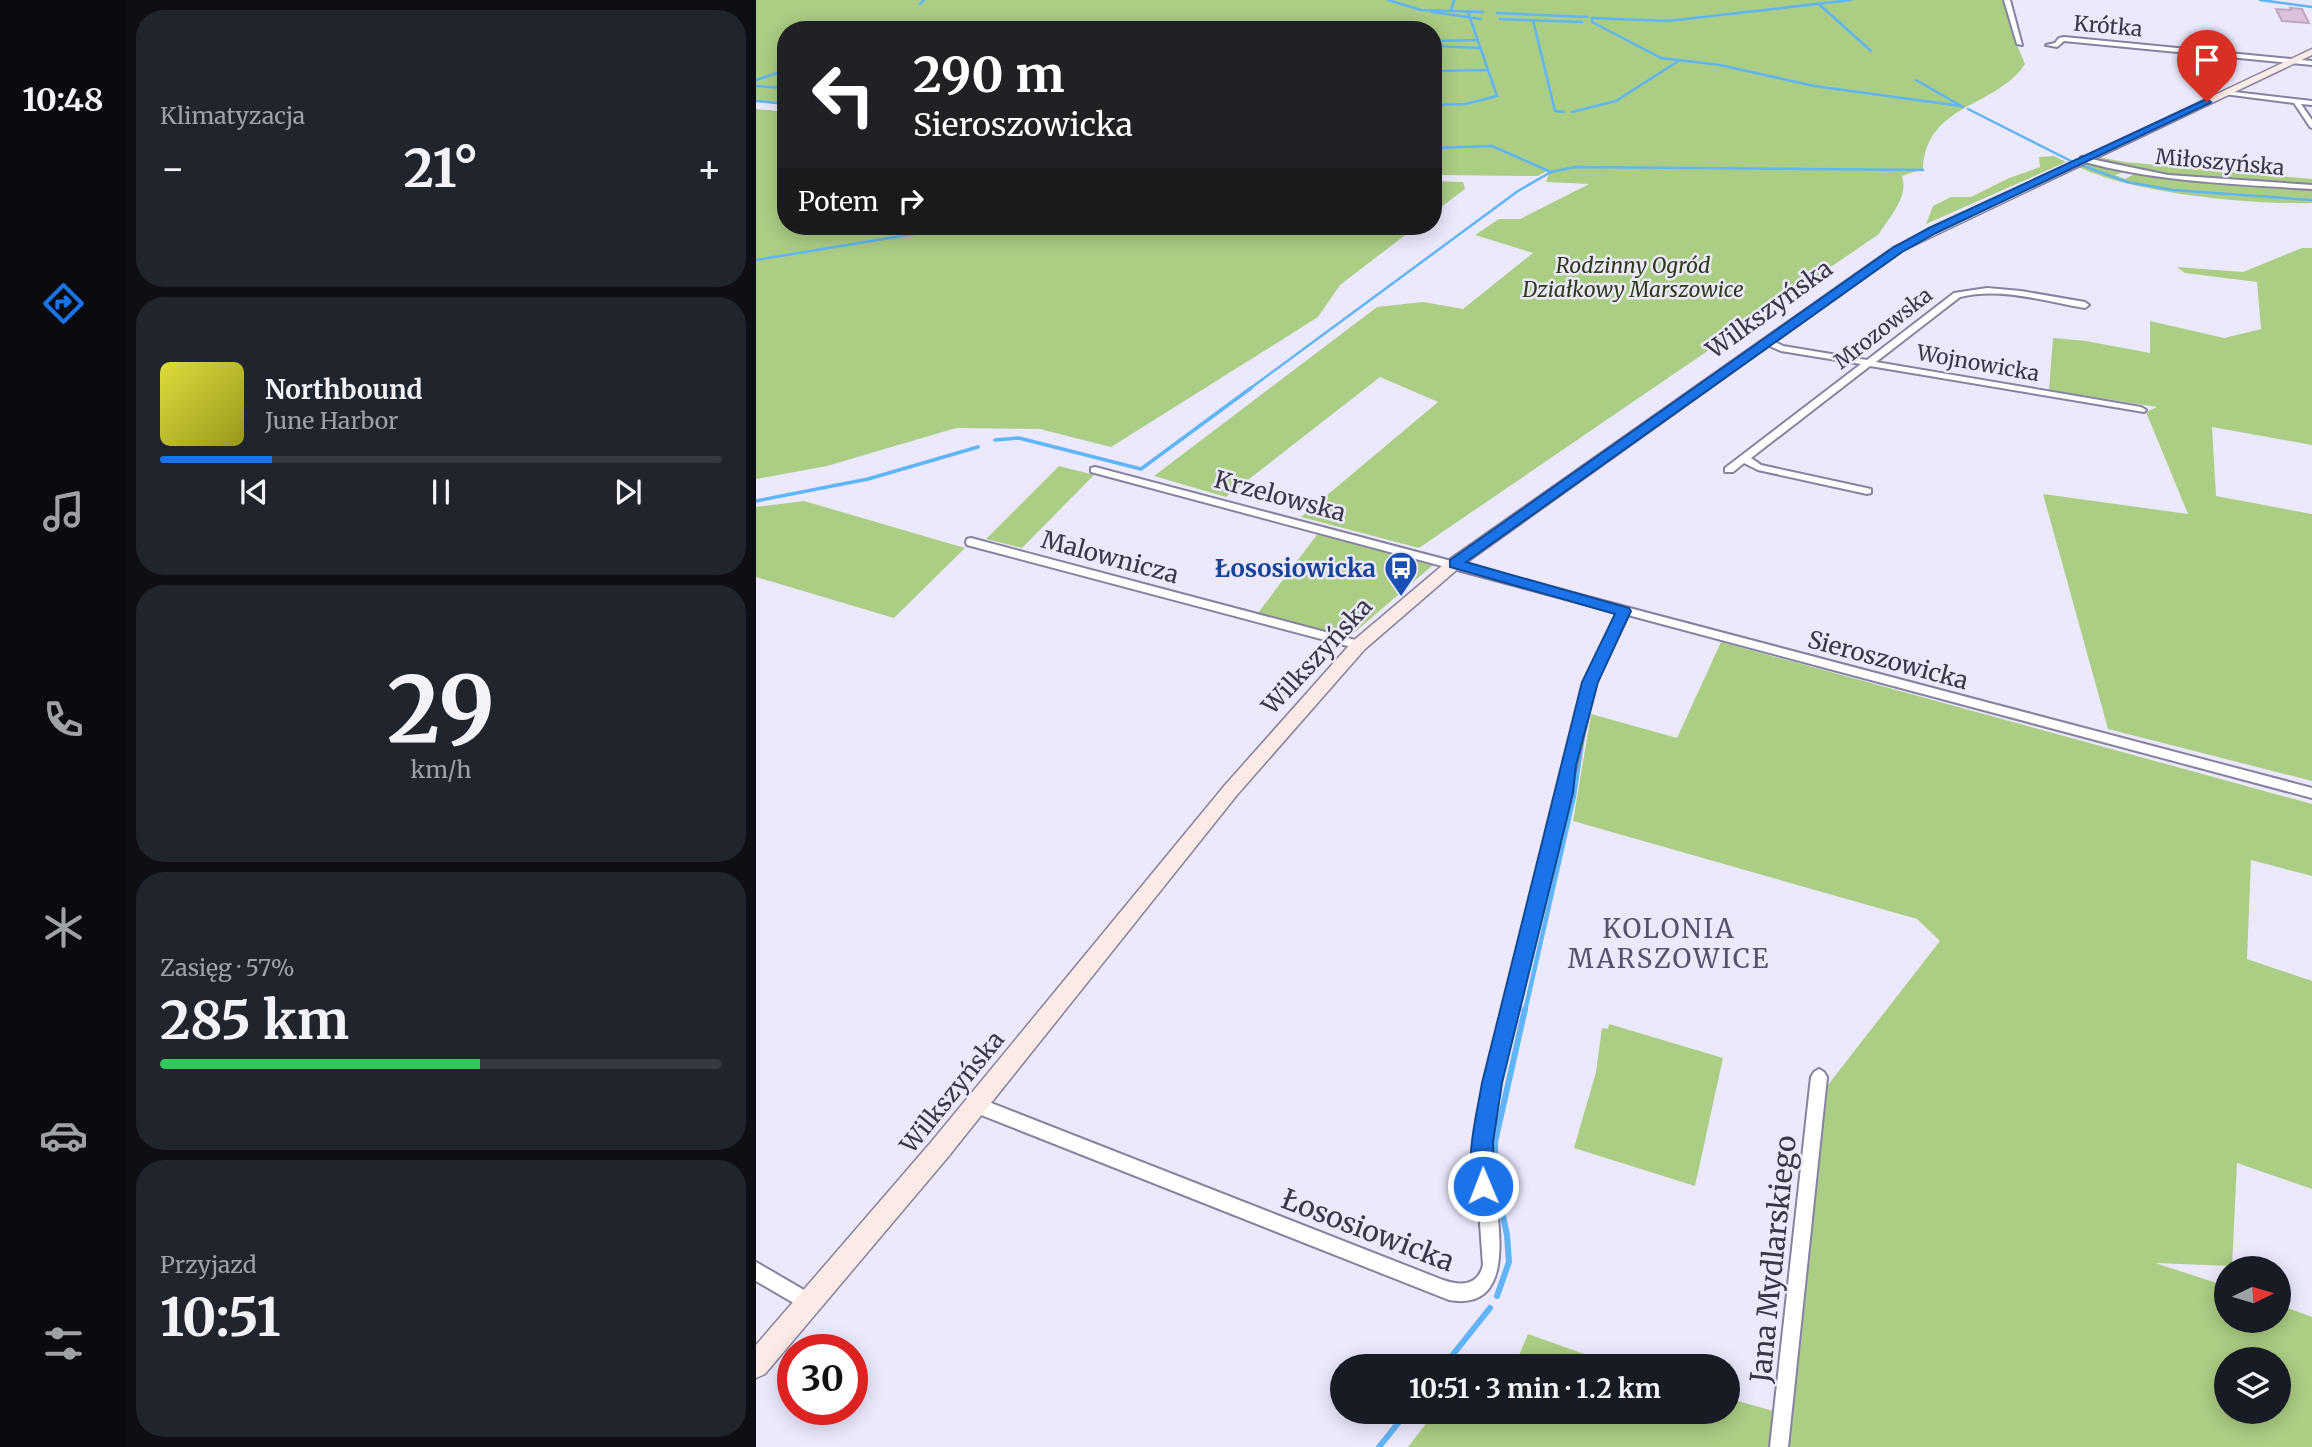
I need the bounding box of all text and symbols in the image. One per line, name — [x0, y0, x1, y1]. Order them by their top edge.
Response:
street label: Krótka — [2073, 10, 2143, 42]
pin — [2177, 30, 2237, 102]
icon: arrive — [2188, 41, 2226, 79]
text: 290 m — [913, 44, 1065, 105]
icon: left — [798, 49, 889, 140]
text: 10:48 — [22, 80, 104, 120]
text: Klimatyzacja — [160, 101, 305, 130]
text: Sieroszowicka — [913, 105, 1133, 145]
text: 21° — [403, 136, 479, 201]
street label: Miłoszyńska — [2154, 143, 2286, 181]
text: − — [160, 145, 185, 192]
text: + — [697, 145, 722, 192]
icon: right — [892, 182, 930, 220]
text: Potem — [798, 185, 878, 218]
park label: Rodzinny Ogród Działkowy Marszowice — [1521, 252, 1744, 303]
street label: Wilkszyńska — [1699, 253, 1838, 366]
icon: directions — [39, 279, 88, 328]
street label: Mrozowska — [1828, 281, 1938, 375]
street label: Wojnowicka — [1914, 339, 2041, 387]
text: Northbound — [265, 373, 423, 406]
text: June Harbor — [265, 406, 398, 435]
street label: Krzelowska — [1211, 464, 1349, 528]
icon: previous — [235, 473, 273, 511]
icon: pause — [422, 473, 460, 511]
icon: next — [609, 473, 647, 511]
icon: music — [39, 487, 88, 536]
street label: Malownicza — [1038, 524, 1182, 590]
bus stop icon: Łososiowicka — [1382, 549, 1420, 598]
place label: Łososiowicka — [1215, 553, 1376, 584]
street label: Wilkszyńska — [1254, 591, 1379, 722]
street label: Sieroszowicka — [1804, 624, 1972, 696]
text: 29 — [387, 652, 495, 767]
icon: phone — [39, 695, 88, 744]
text: km/h — [411, 755, 471, 784]
icon: climate — [39, 903, 88, 952]
district label: KOLONIA MARSZOWICE — [1568, 912, 1770, 975]
text: Zasięg · 57% — [160, 953, 294, 982]
text: 285 km — [160, 988, 349, 1053]
street label: Wilkszyńska — [893, 1024, 1011, 1160]
icon: car — [39, 1111, 88, 1160]
street label: Jana Mydlarskiego — [1742, 1134, 1804, 1385]
position arrow — [1446, 1149, 1520, 1223]
street label: Łososiowicka — [1277, 1181, 1459, 1279]
text: Przyjazd — [160, 1250, 257, 1279]
north arrow — [2214, 1256, 2291, 1334]
map controls — [2214, 1256, 2291, 1424]
text: 10:51 — [160, 1285, 280, 1350]
icon: filters — [39, 1319, 88, 1368]
speed limit sign: 30 — [777, 1334, 868, 1425]
button: layers — [2214, 1347, 2291, 1424]
text: 10:51 · 3 min · 1.2 km — [1409, 1372, 1661, 1405]

